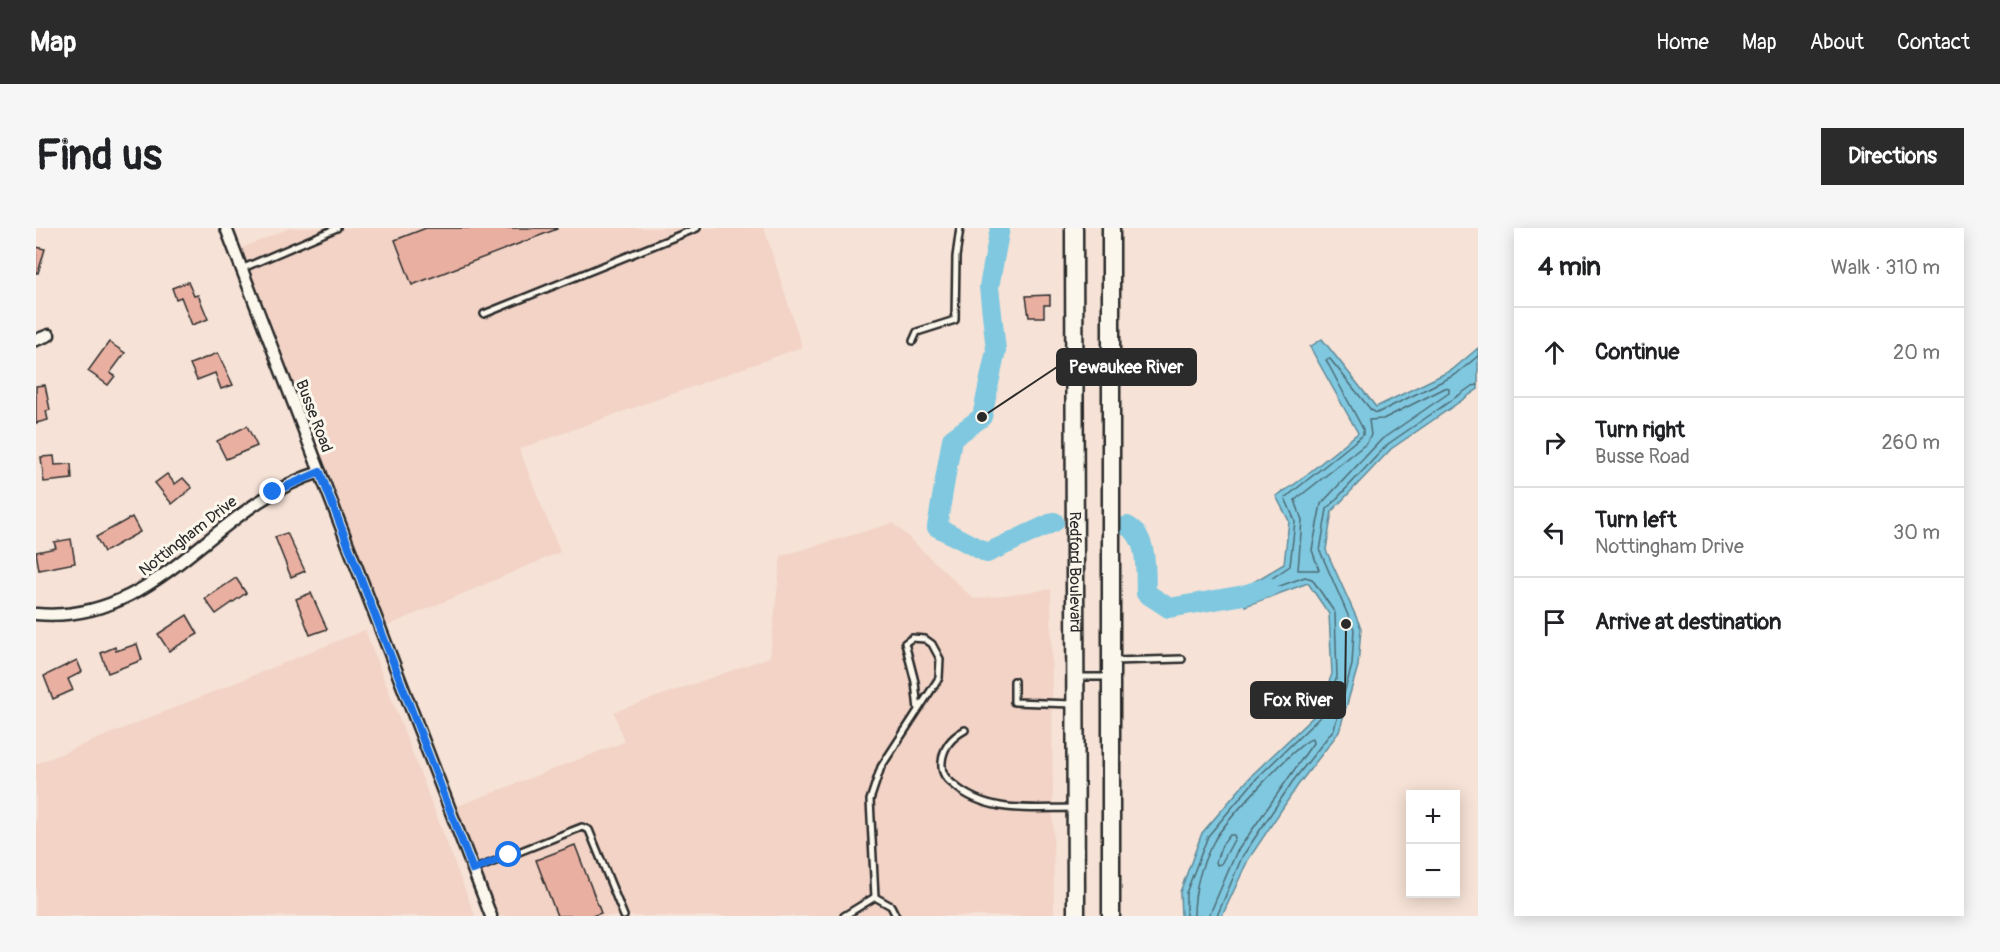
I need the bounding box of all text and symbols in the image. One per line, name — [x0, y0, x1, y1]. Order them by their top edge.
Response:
text: Map — [30, 25, 76, 60]
text: Home — [1656, 29, 1709, 56]
text: Map — [1742, 29, 1777, 56]
text: About — [1810, 29, 1864, 56]
text: Contact — [1897, 29, 1970, 56]
button: Directions — [1821, 128, 1964, 185]
text: Find us — [36, 130, 162, 182]
text: 4 min — [1538, 251, 1601, 283]
text: Walk · 310 m — [1831, 255, 1940, 280]
icon: ahead — [1538, 336, 1571, 369]
text: Continue — [1595, 338, 1679, 366]
text: 20 m — [1893, 340, 1940, 365]
callout: Pewaukee River — [1057, 349, 1196, 385]
text: Pewaukee River — [1069, 356, 1184, 379]
street label: Busse Road — [291, 377, 337, 455]
text: Turn right — [1595, 416, 1685, 444]
icon: right — [1538, 426, 1571, 459]
text: 260 m — [1881, 430, 1940, 455]
text: Busse Road — [1595, 444, 1690, 469]
route end — [259, 478, 285, 504]
street label: Nottingham Drive — [135, 491, 241, 581]
text: Turn left — [1595, 506, 1677, 534]
street label: Redford Boulevard — [1065, 511, 1085, 633]
icon: left — [1538, 516, 1571, 549]
text: 30 m — [1893, 520, 1940, 545]
text: Nottingham Drive — [1595, 534, 1744, 559]
icon: arrive — [1538, 606, 1571, 639]
text: Arrive at destination — [1595, 608, 1781, 636]
callout: Fox River — [1251, 682, 1345, 718]
text: Fox River — [1263, 689, 1334, 712]
map controls — [1406, 790, 1460, 898]
button: + — [1406, 790, 1460, 844]
route start — [495, 841, 521, 867]
button: − — [1406, 844, 1460, 898]

